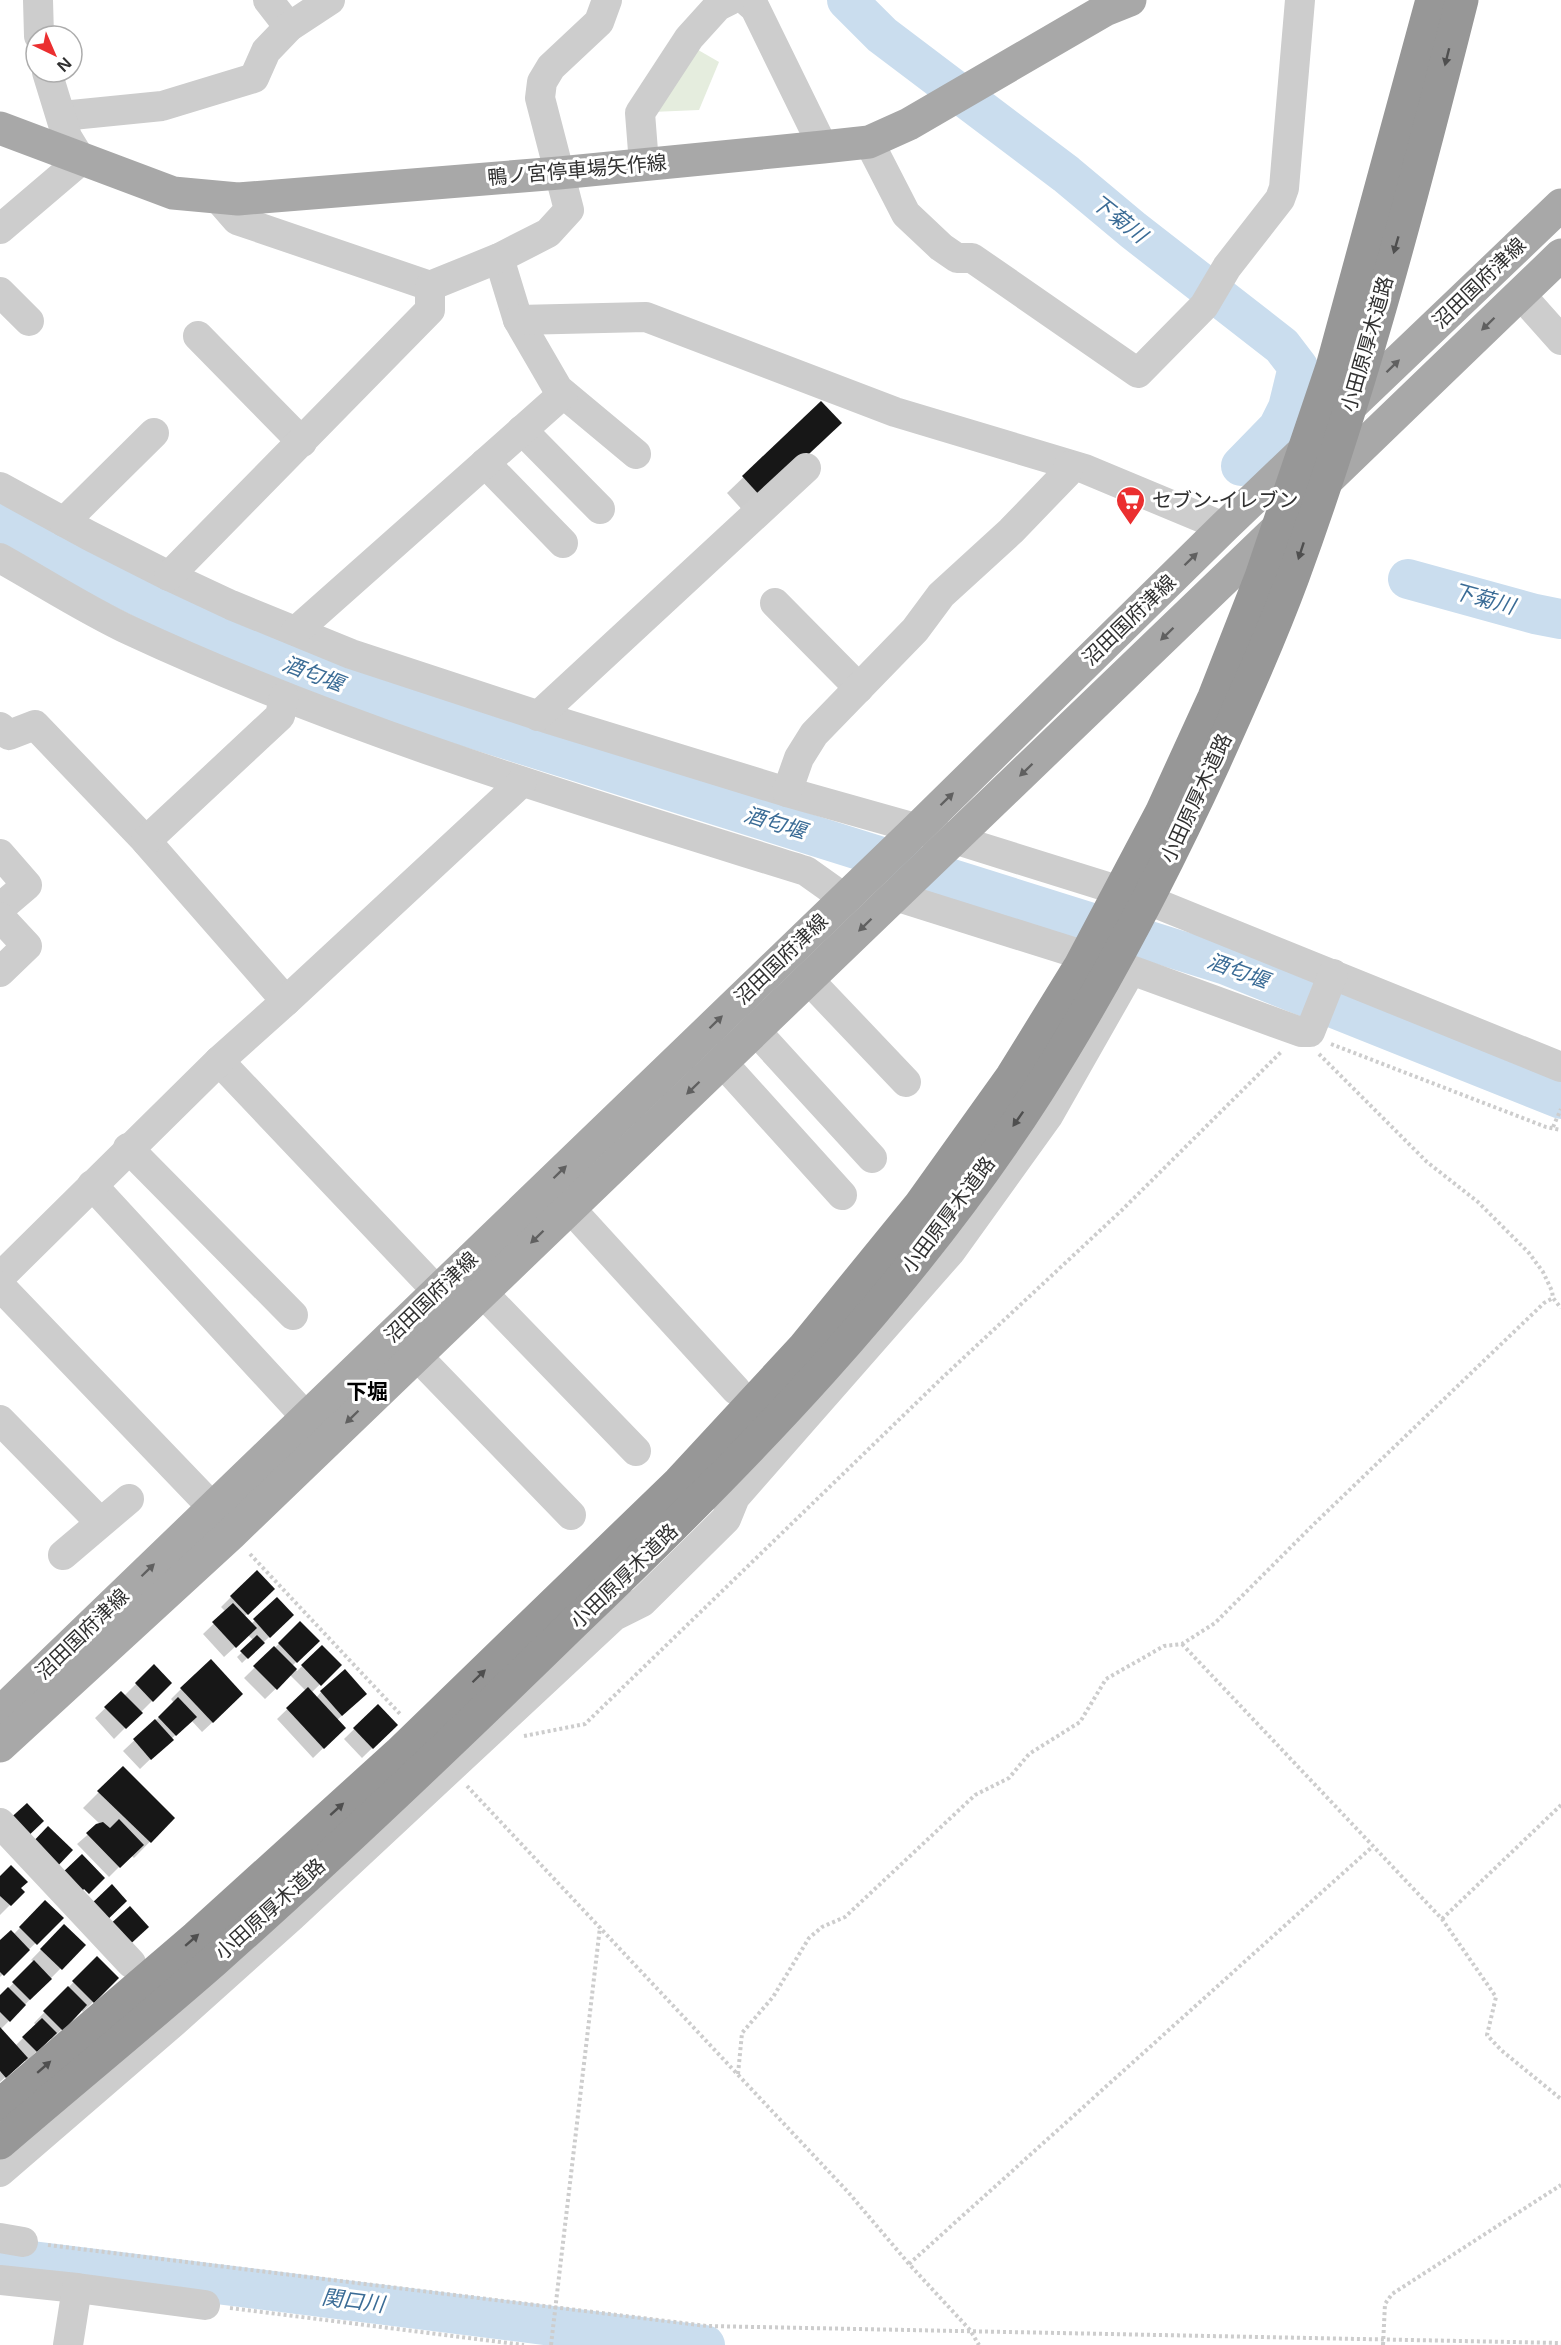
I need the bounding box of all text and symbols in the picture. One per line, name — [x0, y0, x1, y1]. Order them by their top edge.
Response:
north arrow — [24, 24, 84, 84]
one-way arrow — [1442, 48, 1452, 66]
text: N — [52, 52, 77, 77]
street label: 鴨ノ宮停車場矢作線 — [486, 148, 668, 191]
water label: 下菊川 — [1086, 188, 1155, 250]
street label: 沼田国府津線 — [1426, 231, 1531, 334]
one-way arrow — [1391, 236, 1400, 254]
street label: 小田原厚木道路 — [1334, 273, 1399, 415]
one-way arrow — [1482, 317, 1496, 331]
one-way arrow — [1385, 360, 1399, 374]
supermarket icon: セブン-イレブン — [1115, 484, 1147, 526]
place label: セブン-イレブン — [1152, 486, 1298, 513]
one-way arrow — [1296, 543, 1306, 561]
one-way arrow — [1184, 553, 1198, 567]
street label: 沼田国府津線 — [1076, 568, 1181, 671]
water label: 下菊川 — [1450, 576, 1520, 620]
one-way arrow — [1160, 627, 1174, 641]
water label: 酒匂堰 — [279, 649, 352, 699]
street label: 小田原厚木道路 — [1154, 729, 1237, 867]
one-way arrow — [1019, 763, 1034, 777]
one-way arrow — [940, 792, 955, 806]
water label: 酒匂堰 — [741, 799, 813, 846]
street label: 沼田国府津線 — [728, 907, 833, 1010]
one-way arrow — [858, 918, 873, 931]
water label: 酒匂堰 — [1204, 946, 1276, 995]
one-way arrow — [708, 1015, 723, 1029]
one-way arrow — [685, 1081, 700, 1095]
one-way arrow — [1013, 1112, 1025, 1127]
street label: 小田原厚木道路 — [895, 1151, 1001, 1279]
one-way arrow — [553, 1165, 568, 1179]
one-way arrow — [531, 1230, 545, 1244]
street label: 沼田国府津線 — [378, 1245, 483, 1348]
district label: 下堀 — [346, 1377, 388, 1405]
one-way arrow — [344, 1410, 359, 1424]
street label: 小田原厚木道路 — [564, 1517, 683, 1634]
one-way arrow — [141, 1564, 155, 1578]
street label: 沼田国府津線 — [29, 1582, 134, 1685]
one-way arrow — [471, 1669, 485, 1683]
one-way arrow — [329, 1803, 344, 1816]
street label: 小田原厚木道路 — [209, 1852, 331, 1966]
one-way arrow — [184, 1934, 199, 1947]
one-way arrow — [36, 2061, 51, 2074]
water label: 関口川 — [320, 2282, 388, 2318]

